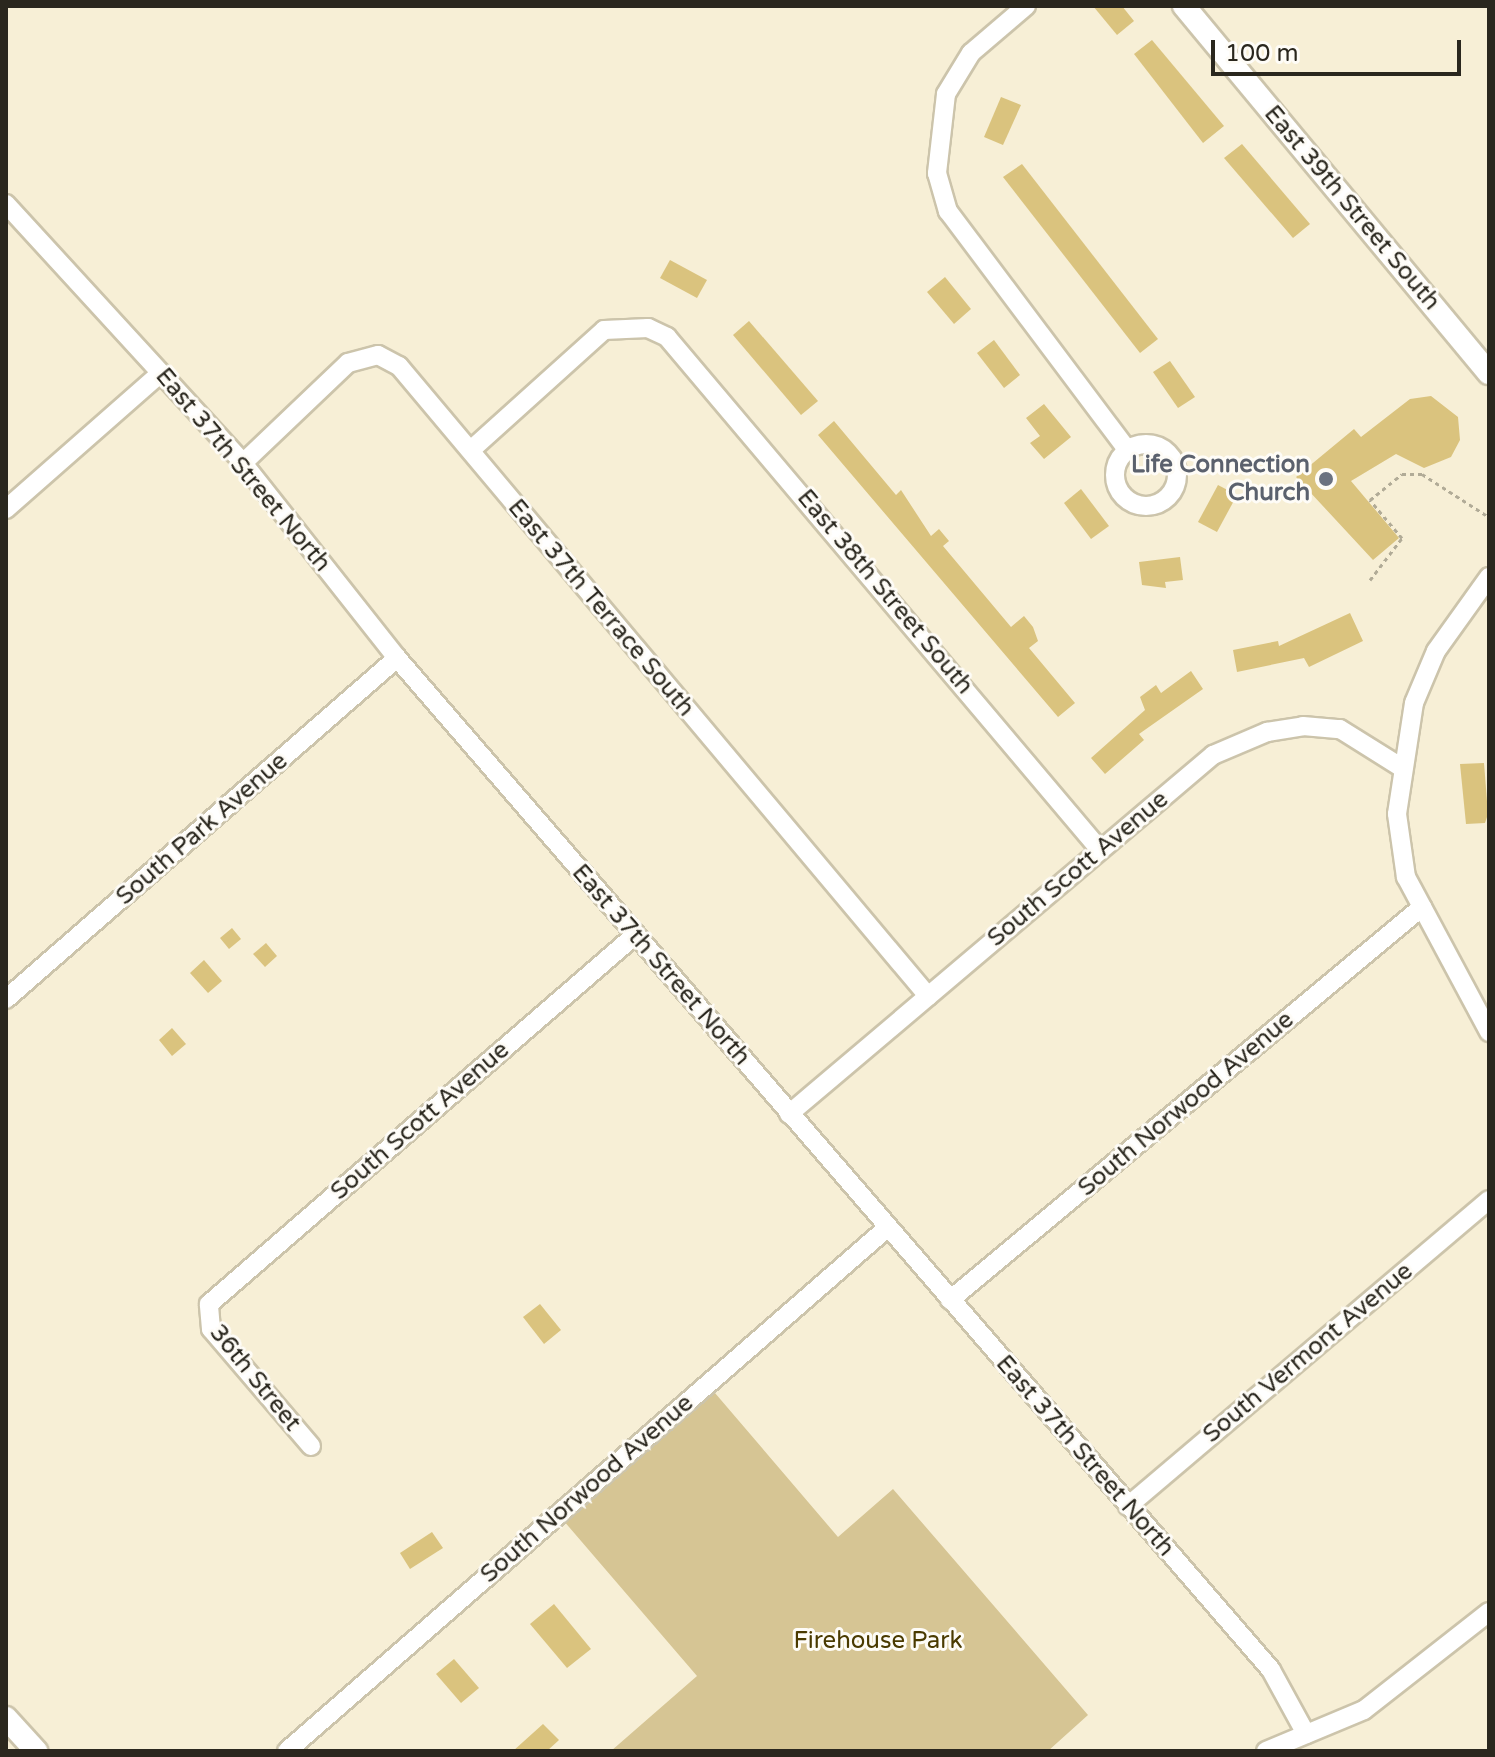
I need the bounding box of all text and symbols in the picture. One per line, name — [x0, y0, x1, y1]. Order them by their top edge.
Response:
scale bar — [1215, 24, 1465, 74]
text: 100 m — [1225, 39, 1299, 68]
street label: East 39th Street South — [1258, 100, 1446, 316]
street label: East 37th Street North — [149, 362, 337, 578]
place label: Life Connection Church — [1131, 451, 1310, 507]
marker: Life Connection Church — [1317, 470, 1335, 488]
street label: East 38th Street South — [791, 484, 979, 700]
street label: East 37th Terrace South — [502, 494, 700, 722]
street label: South Park Avenue — [111, 747, 293, 911]
street label: South Scott Avenue — [982, 785, 1174, 953]
street label: East 37th Street North — [566, 859, 756, 1071]
street label: South Norwood Avenue — [1073, 1006, 1299, 1202]
street label: South Scott Avenue — [325, 1036, 515, 1206]
street label: South Vermont Avenue — [1197, 1257, 1419, 1449]
street label: 36th Street — [203, 1319, 307, 1437]
street label: East 37th Street North — [990, 1350, 1180, 1562]
street label: South Norwood Avenue — [475, 1389, 699, 1589]
park label: Firehouse Park — [793, 1627, 963, 1655]

